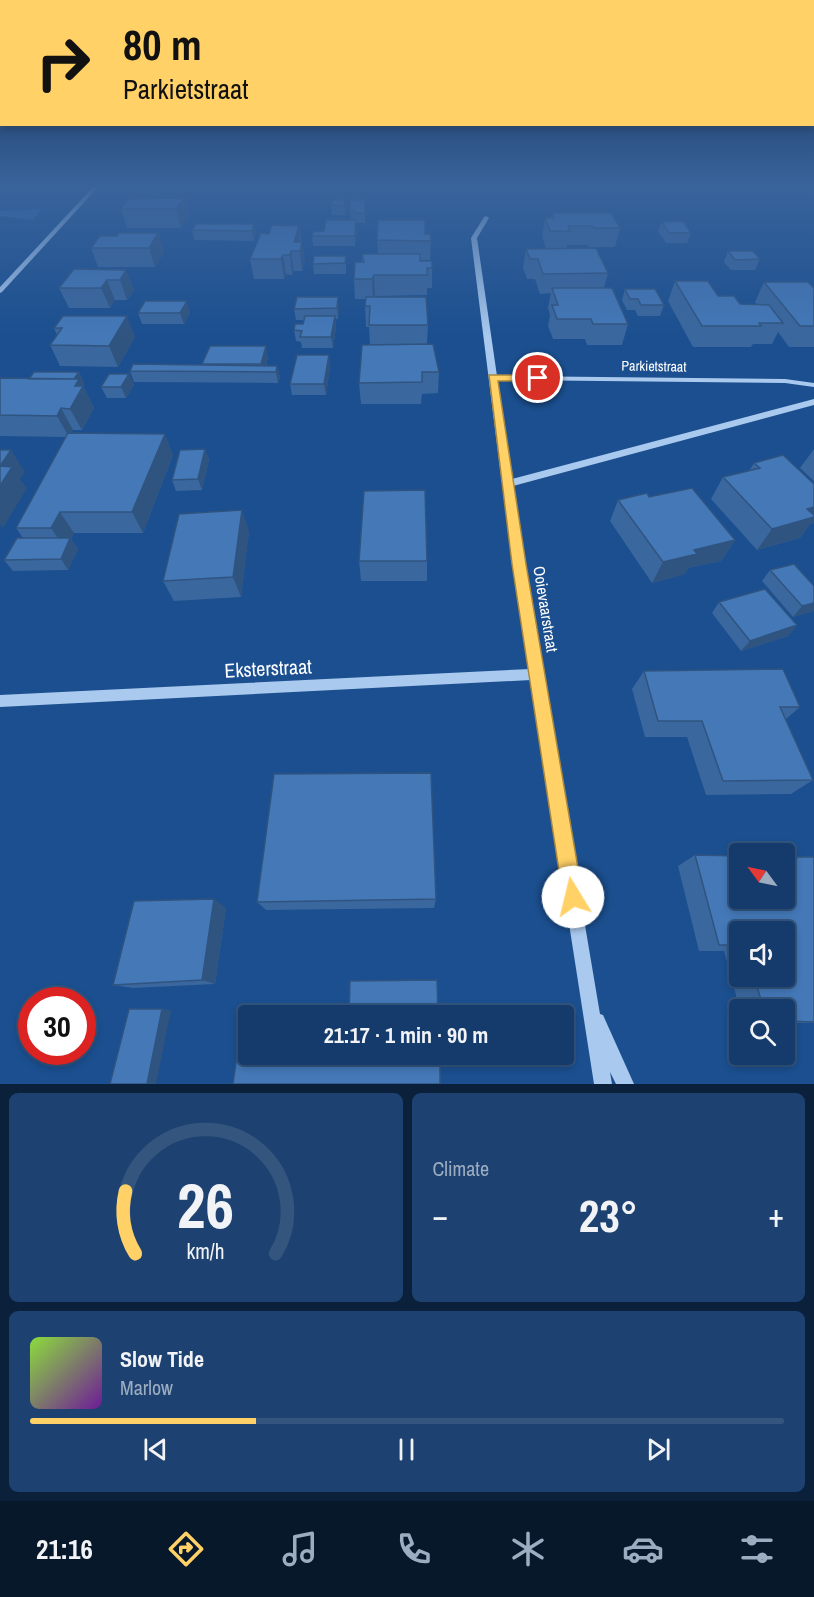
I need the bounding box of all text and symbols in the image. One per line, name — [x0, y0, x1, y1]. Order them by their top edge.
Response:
text: 80 m — [123, 17, 202, 73]
icon: right — [24, 24, 102, 102]
text: Parkietstraat — [123, 71, 249, 107]
pin — [512, 352, 563, 403]
street label: Parkietstraat — [621, 356, 687, 376]
icon: arrive — [521, 361, 554, 394]
street label: Ooievaarstraat — [528, 564, 564, 654]
street label: Eksterstraat — [224, 652, 313, 684]
north arrow — [729, 843, 795, 909]
map controls — [729, 843, 795, 1065]
position arrow — [541, 865, 605, 929]
button: sound — [729, 921, 795, 987]
speed limit sign: 30 — [18, 987, 96, 1065]
button: search — [729, 999, 795, 1065]
text: 21:17 · 1 min · 90 m — [324, 1020, 488, 1050]
text: Climate — [433, 1155, 489, 1182]
text: 26 — [177, 1163, 234, 1247]
text: 23° — [579, 1185, 638, 1246]
text: − — [433, 1193, 448, 1237]
text: + — [768, 1193, 784, 1237]
text: km/h — [187, 1238, 225, 1267]
text: Slow Tide — [120, 1344, 204, 1374]
text: Marlow — [120, 1374, 173, 1401]
icon: previous — [139, 1433, 172, 1466]
icon: pause — [390, 1433, 423, 1466]
icon: next — [642, 1433, 675, 1466]
icon: directions — [165, 1528, 207, 1570]
icon: music — [279, 1528, 321, 1570]
icon: phone — [393, 1528, 435, 1570]
icon: climate — [507, 1528, 549, 1570]
icon: car — [622, 1528, 664, 1570]
icon: filters — [736, 1528, 778, 1570]
text: 21:16 — [36, 1531, 93, 1567]

